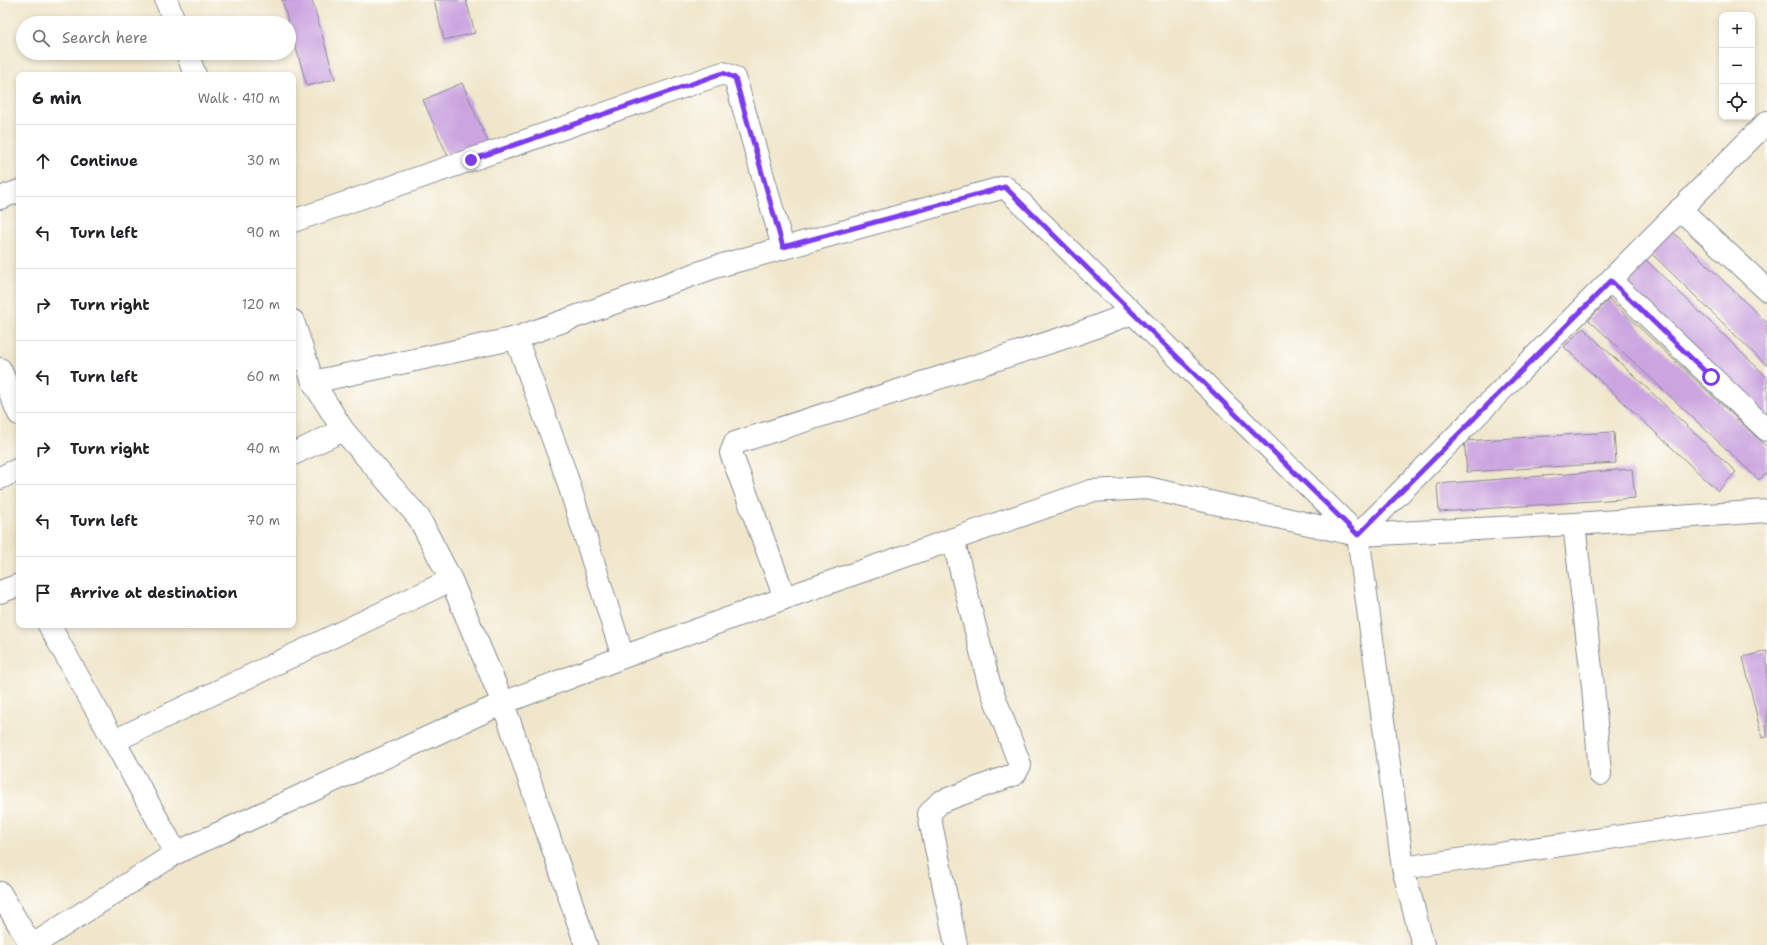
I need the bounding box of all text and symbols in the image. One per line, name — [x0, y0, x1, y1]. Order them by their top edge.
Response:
map controls — [1719, 12, 1755, 120]
button: + — [1719, 12, 1755, 48]
search box — [16, 16, 296, 60]
icon: search — [30, 27, 52, 49]
text: Search here — [62, 28, 148, 48]
button: − — [1719, 48, 1755, 84]
button: locate — [1719, 84, 1755, 120]
text: 6 min — [32, 87, 82, 109]
text: Walk · 410 m — [198, 90, 280, 107]
icon: ahead — [32, 150, 54, 172]
text: Continue — [70, 151, 138, 171]
route end — [462, 151, 480, 169]
text: 30 m — [246, 152, 280, 169]
icon: left — [32, 222, 54, 244]
text: Turn left — [70, 223, 138, 243]
text: 90 m — [246, 224, 280, 241]
icon: right — [32, 294, 54, 316]
text: Turn right — [70, 295, 150, 315]
text: 120 m — [242, 296, 280, 313]
icon: left — [32, 366, 54, 388]
text: Turn left — [70, 367, 138, 387]
text: 60 m — [247, 368, 280, 385]
route start — [1702, 368, 1720, 386]
icon: right — [32, 438, 54, 460]
text: Turn right — [70, 439, 150, 459]
text: 40 m — [246, 440, 280, 457]
icon: left — [32, 510, 54, 532]
text: Turn left — [70, 511, 138, 531]
text: 70 m — [246, 512, 280, 529]
icon: arrive — [32, 582, 54, 604]
text: Arrive at destination — [70, 583, 238, 603]

